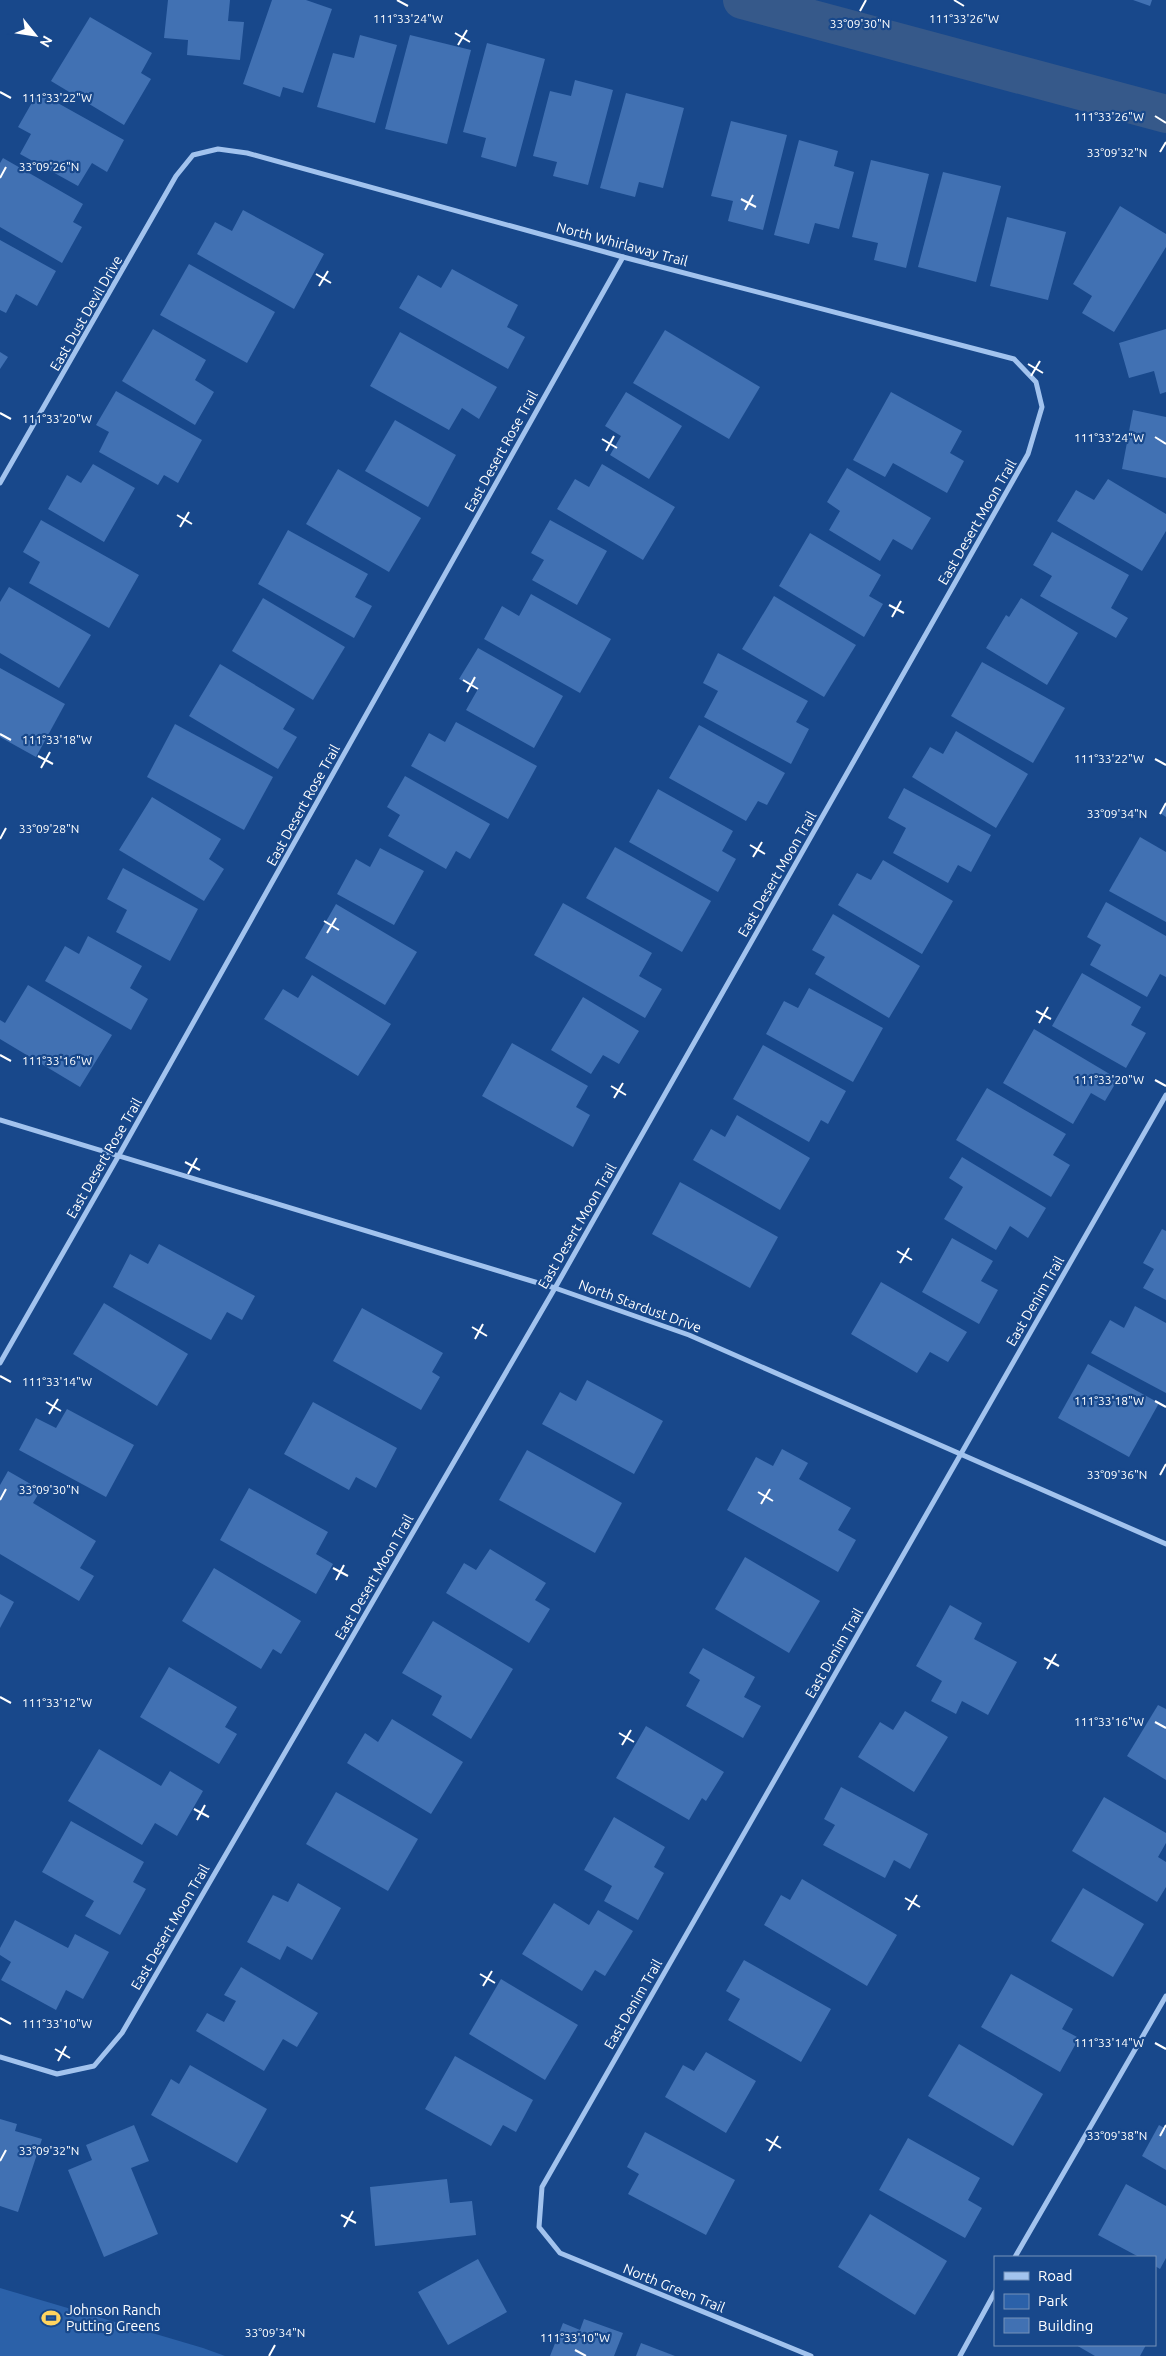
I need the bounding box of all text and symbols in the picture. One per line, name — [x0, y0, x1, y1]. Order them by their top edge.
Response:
north arrow — [10, 10, 60, 60]
text: 111°33'24"W — [373, 12, 443, 25]
text: 111°33'26"W — [929, 12, 999, 25]
text: 33°09'30"N — [830, 17, 890, 30]
text: N — [37, 33, 56, 50]
text: 111°33'22"W — [22, 91, 92, 104]
text: 111°33'26"W — [1074, 110, 1144, 123]
text: 33°09'32"N — [1087, 146, 1147, 159]
text: 33°09'26"N — [19, 160, 79, 173]
street label: North Whirlaway Trail — [554, 219, 690, 269]
street label: East Dust Devil Drive — [46, 253, 126, 373]
street label: East Desert Rose Trail — [461, 387, 541, 514]
text: 111°33'20"W — [22, 412, 92, 425]
text: 111°33'24"W — [1074, 431, 1144, 444]
street label: East Desert Moon Trail — [935, 456, 1020, 587]
text: 111°33'18"W — [22, 733, 92, 746]
street label: East Desert Rose Trail — [263, 741, 343, 868]
text: 111°33'22"W — [1074, 752, 1144, 765]
text: 33°09'34"N — [1087, 807, 1147, 820]
street label: East Desert Moon Trail — [735, 808, 820, 939]
text: 33°09'28"N — [19, 822, 79, 835]
text: 111°33'16"W — [22, 1054, 92, 1067]
text: 111°33'20"W — [1074, 1073, 1144, 1086]
street label: East Desert Rose Trail — [63, 1095, 145, 1221]
street label: East Desert Moon Trail — [535, 1160, 620, 1291]
street label: East Denim Trail — [1003, 1253, 1067, 1349]
street label: North Stardust Drive — [576, 1276, 704, 1336]
text: 111°33'14"W — [22, 1375, 92, 1388]
text: 111°33'18"W — [1074, 1394, 1144, 1407]
text: 33°09'36"N — [1087, 1468, 1147, 1481]
text: 33°09'30"N — [19, 1483, 79, 1496]
street label: East Desert Moon Trail — [332, 1511, 417, 1642]
street label: East Denim Trail — [802, 1605, 866, 1701]
text: 111°33'12"W — [22, 1696, 92, 1709]
text: 111°33'16"W — [1074, 1715, 1144, 1728]
street label: East Desert Moon Trail — [128, 1861, 213, 1992]
street label: East Denim Trail — [601, 1956, 665, 2052]
text: 111°33'10"W — [22, 2017, 92, 2030]
text: 111°33'14"W — [1074, 2036, 1144, 2049]
text: 33°09'38"N — [1087, 2129, 1147, 2142]
text: 33°09'32"N — [19, 2144, 79, 2157]
legend — [994, 2256, 1156, 2346]
street label: North Green Trail — [621, 2260, 728, 2316]
text: Road — [1038, 2267, 1073, 2284]
text: Park — [1038, 2292, 1068, 2309]
place label: Johnson Ranch Putting Greens — [66, 2302, 161, 2334]
sports icon: Johnson Ranch Putting Greens — [40, 2307, 62, 2329]
text: Building — [1038, 2317, 1093, 2334]
text: 33°09'34"N — [245, 2326, 305, 2339]
text: 111°33'10"W — [540, 2331, 610, 2344]

